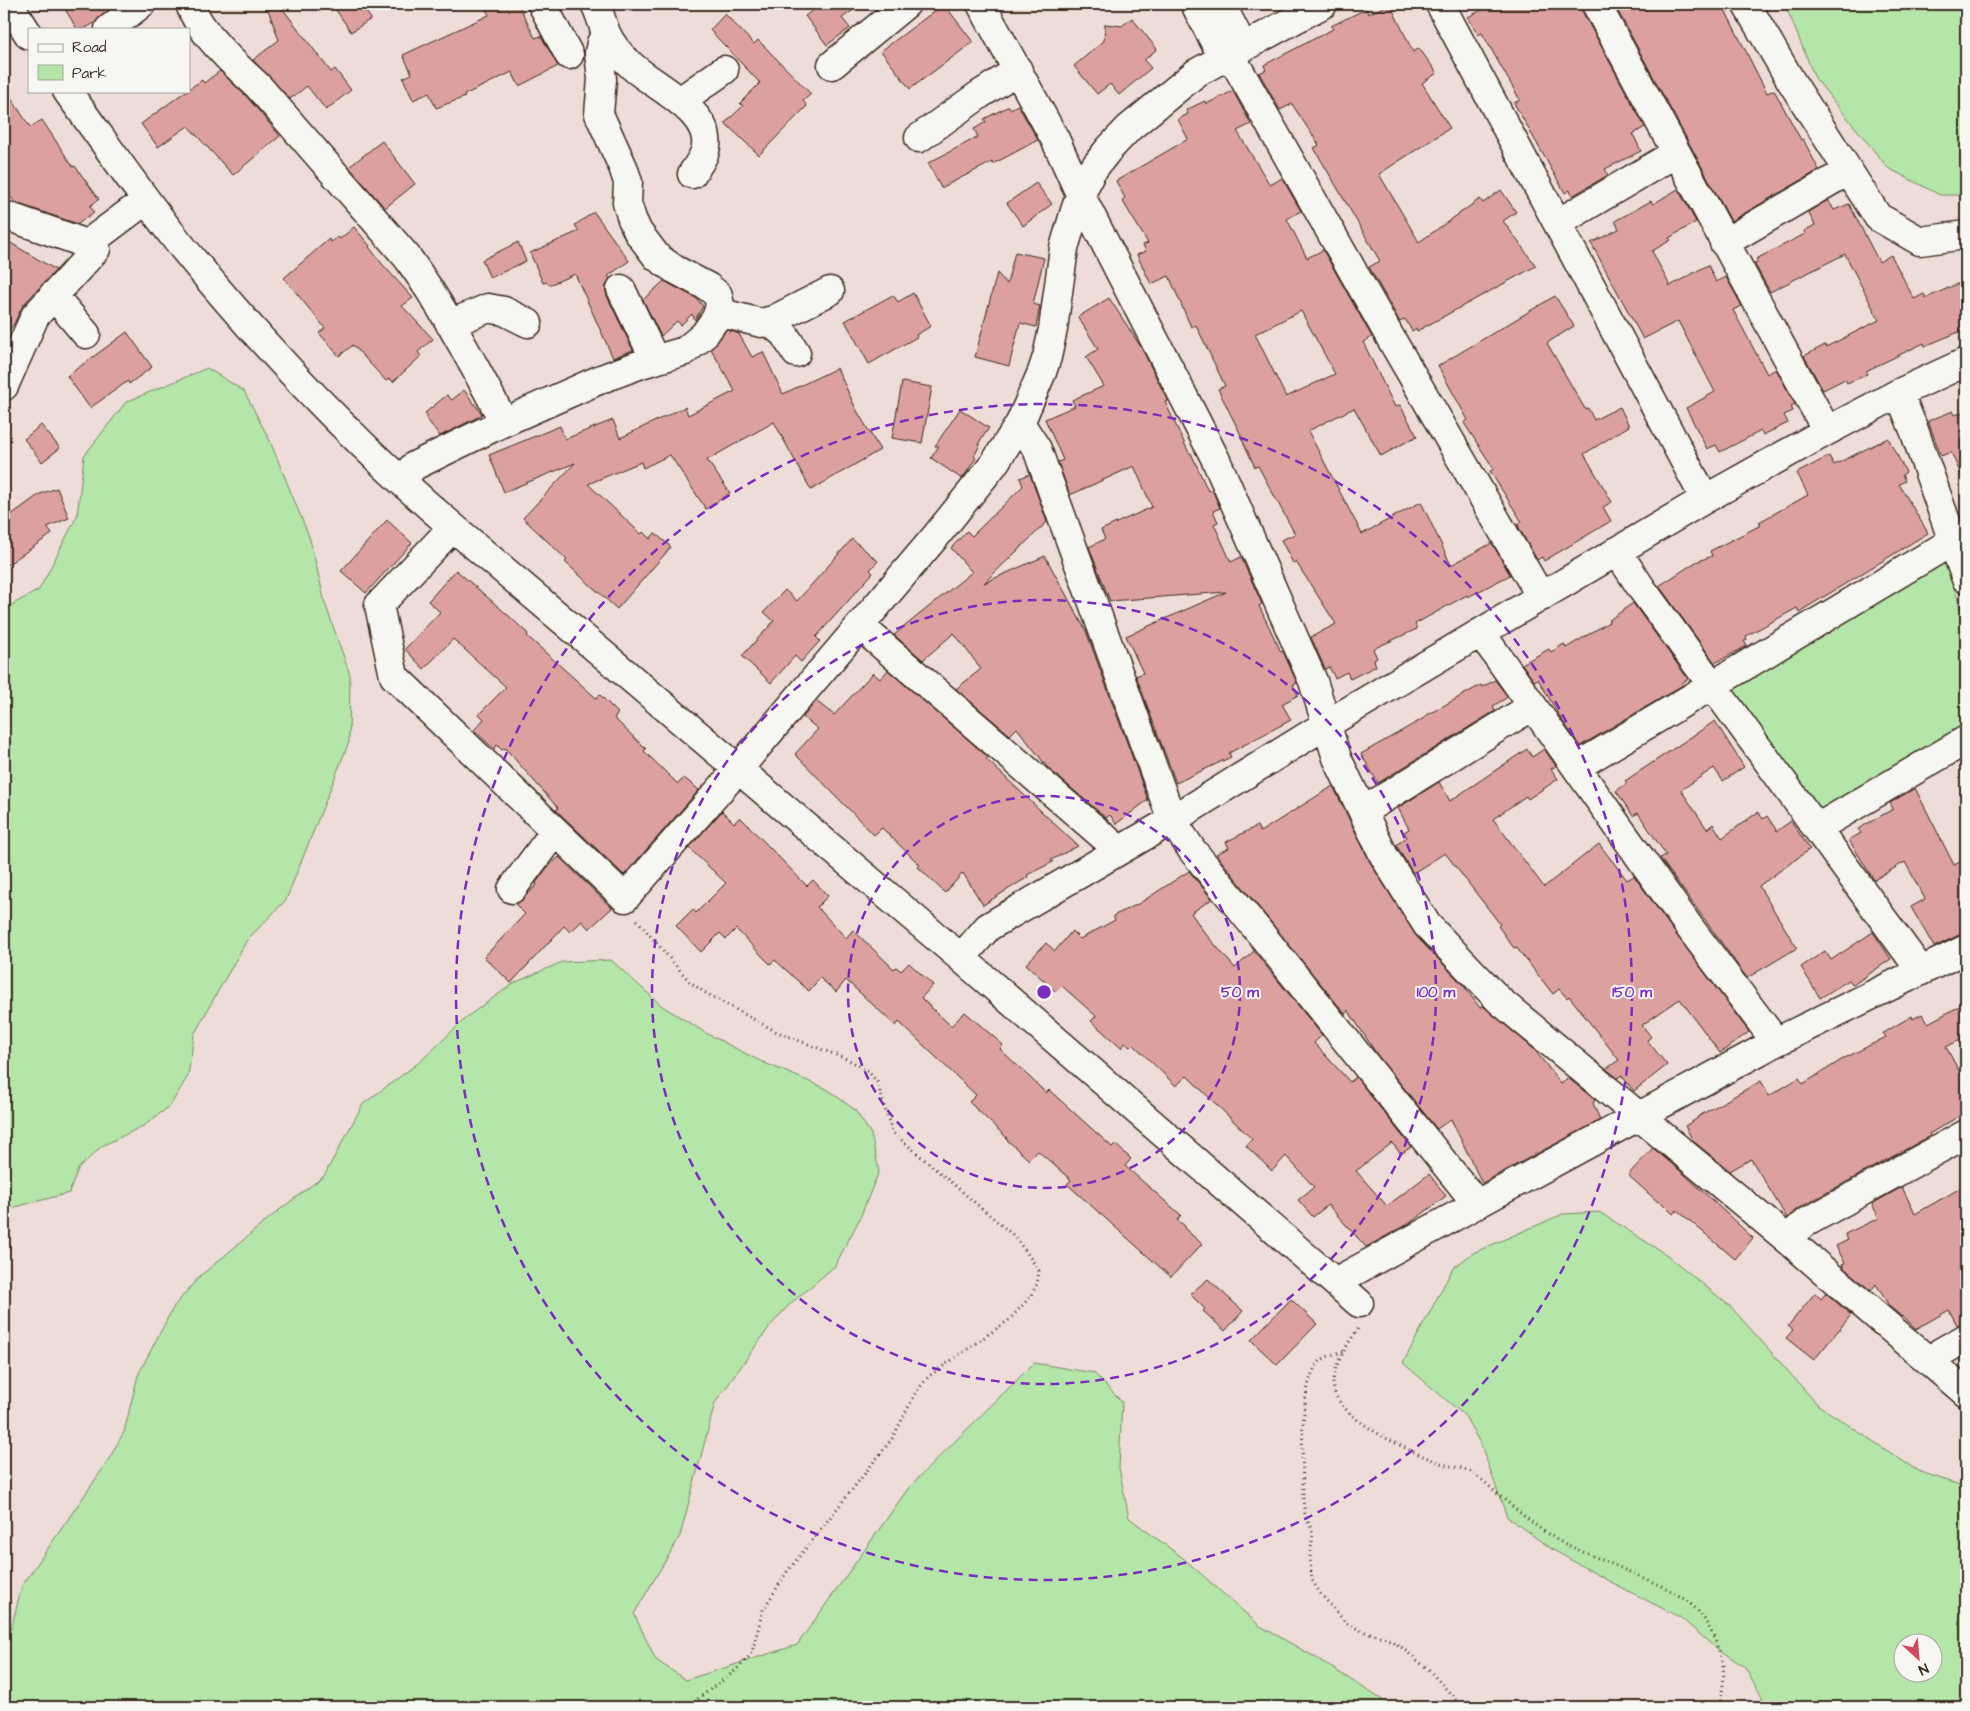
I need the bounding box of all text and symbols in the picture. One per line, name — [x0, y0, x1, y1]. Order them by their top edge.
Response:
legend — [28, 28, 190, 92]
text: Road — [72, 37, 107, 58]
text: Park — [72, 63, 107, 84]
text: 50 m — [1221, 982, 1259, 1003]
text: 100 m — [1417, 982, 1456, 1003]
text: 150 m — [1612, 982, 1652, 1003]
centre of rings — [1035, 983, 1053, 1001]
north arrow — [1892, 1634, 1942, 1684]
text: N — [1915, 1658, 1932, 1680]

